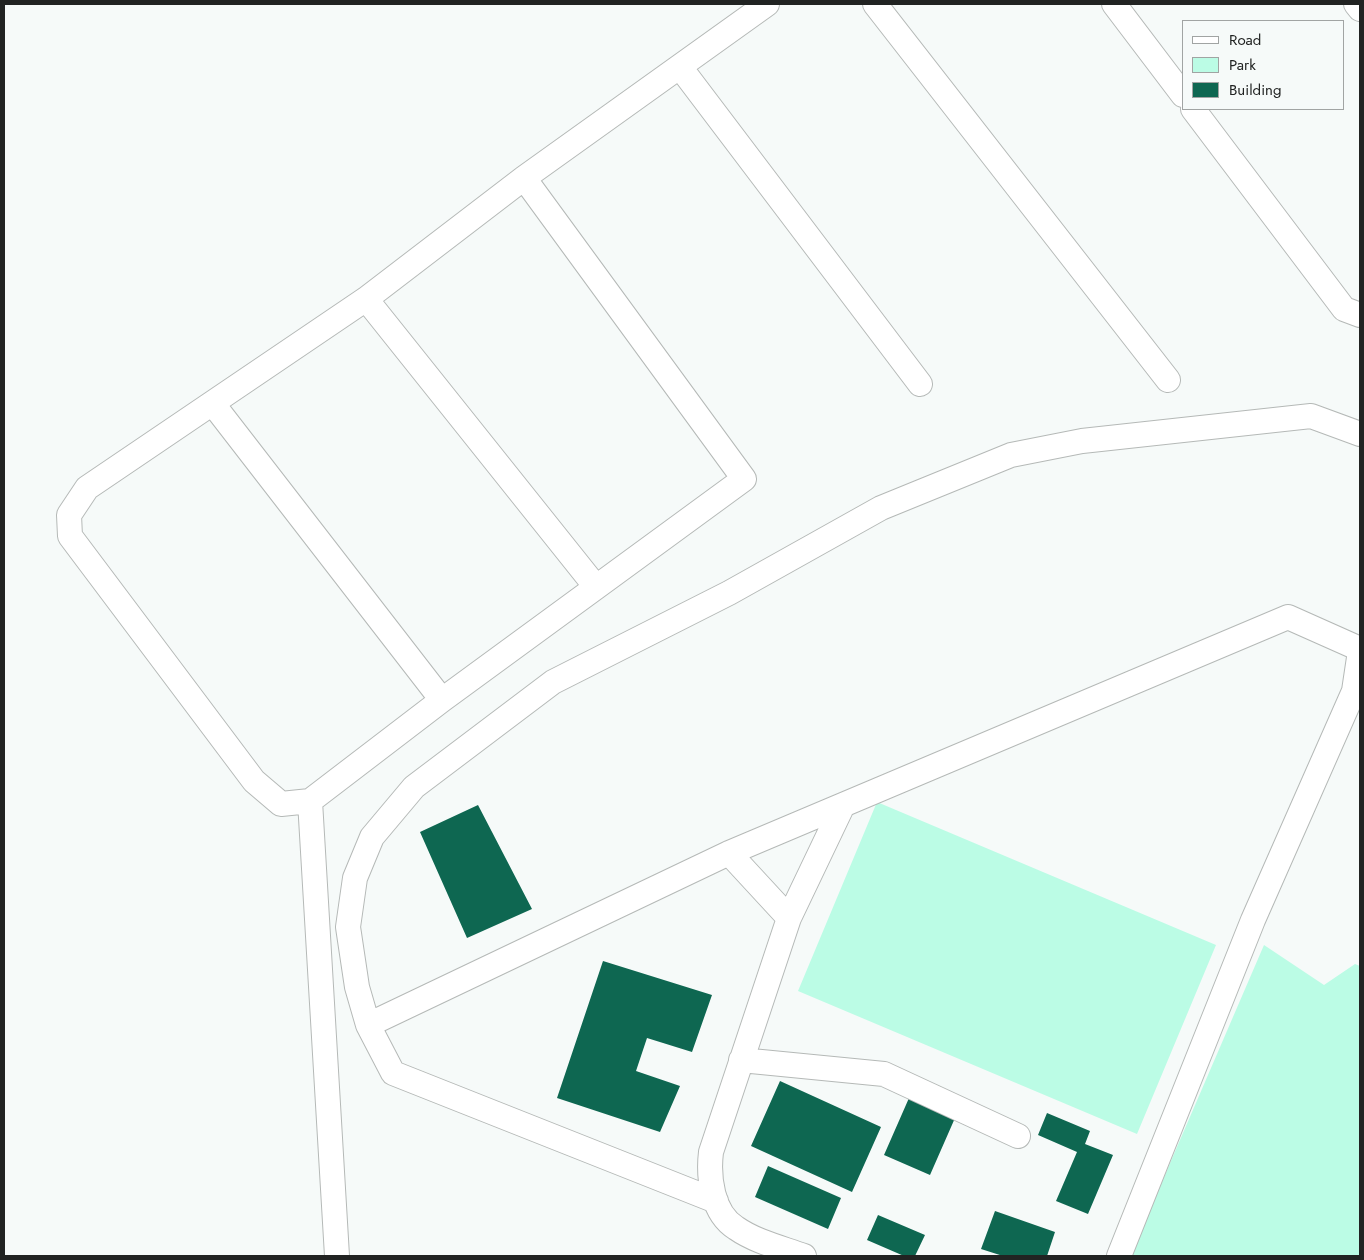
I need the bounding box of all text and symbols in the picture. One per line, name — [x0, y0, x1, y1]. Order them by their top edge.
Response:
legend — [1182, 20, 1344, 110]
text: Road — [1229, 29, 1261, 51]
text: Park — [1229, 54, 1256, 76]
text: Building — [1229, 79, 1281, 101]

